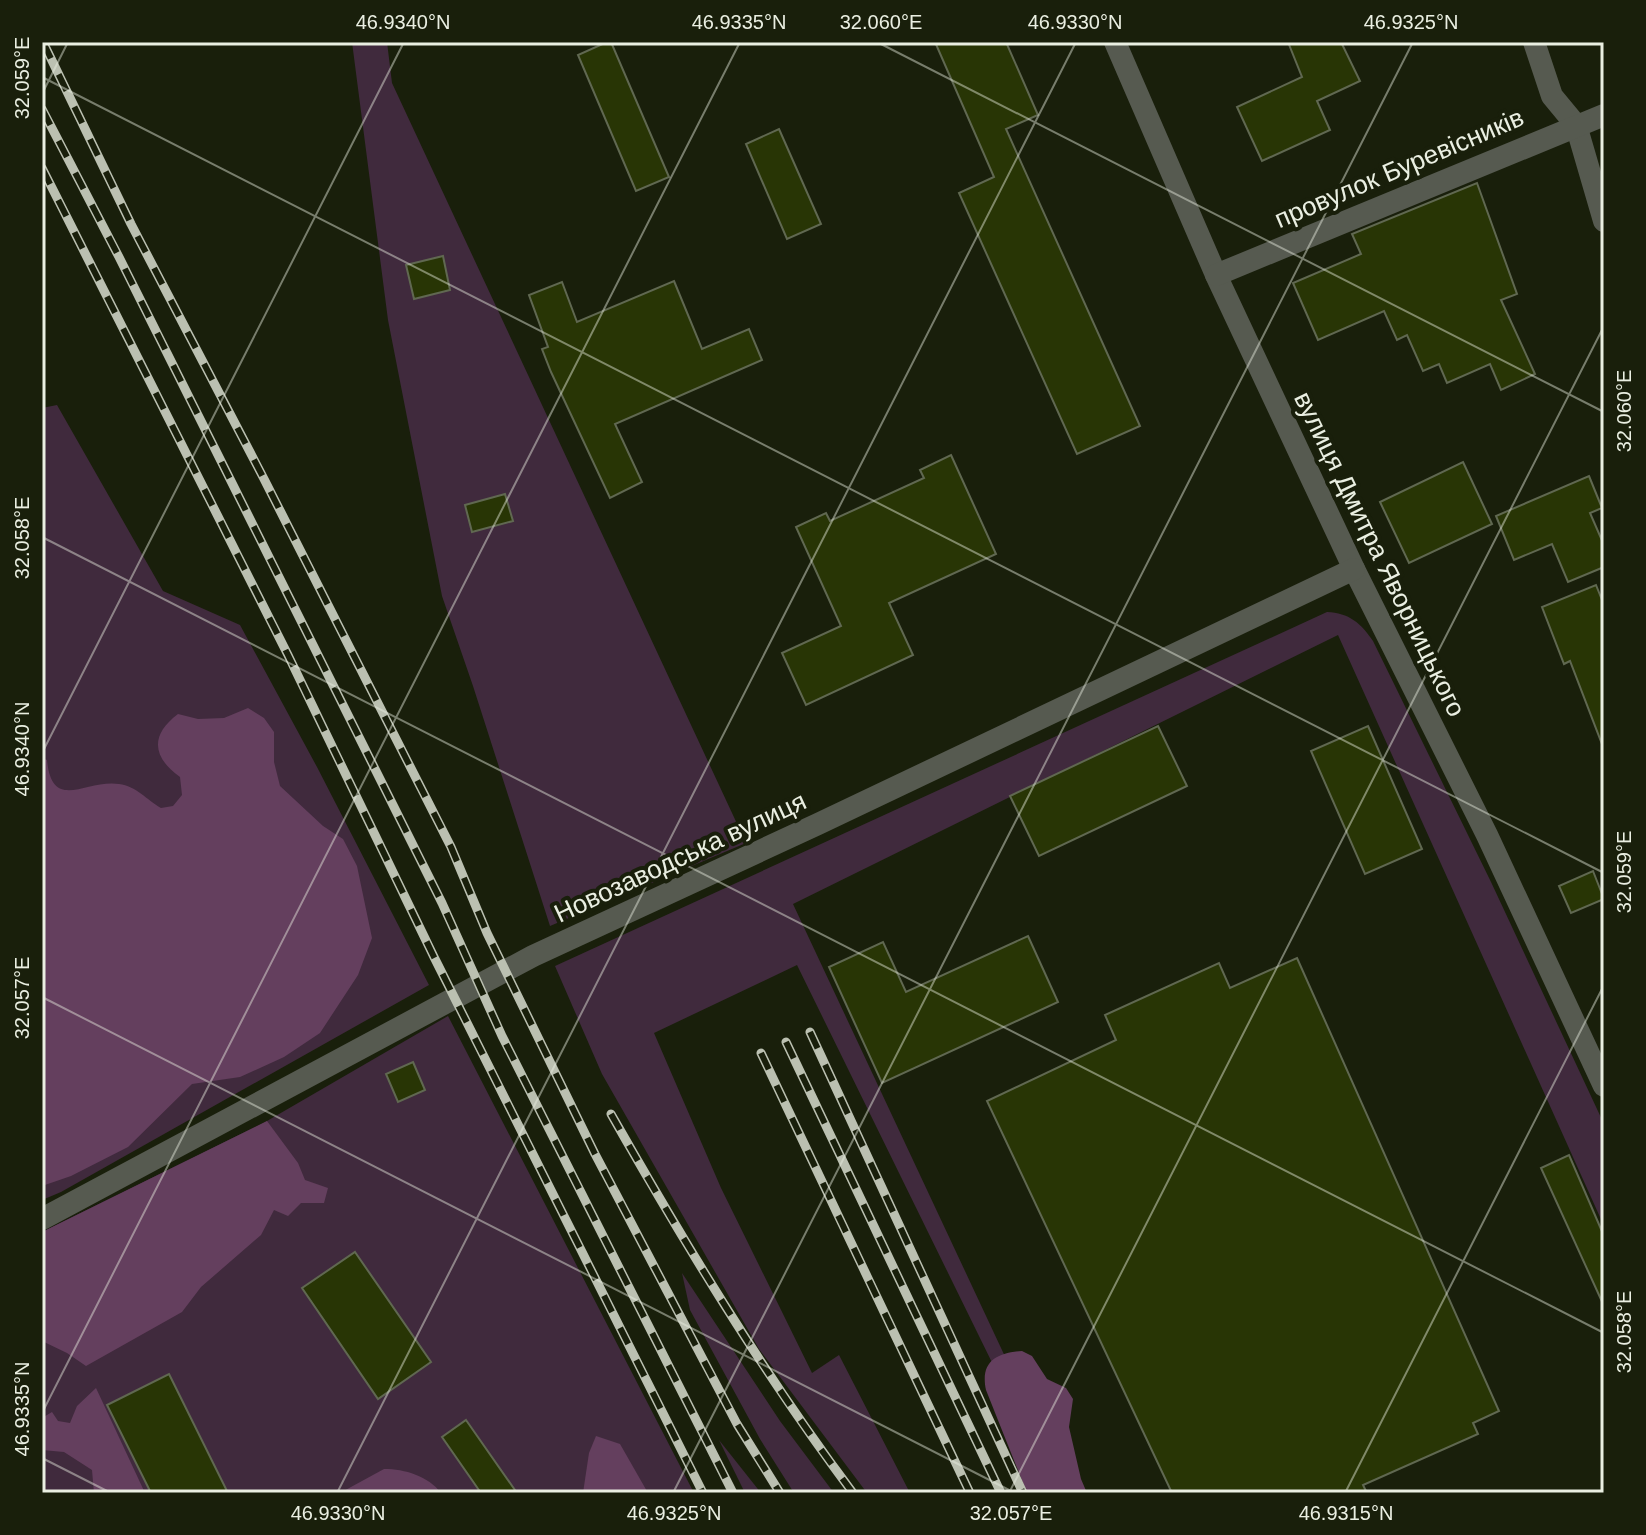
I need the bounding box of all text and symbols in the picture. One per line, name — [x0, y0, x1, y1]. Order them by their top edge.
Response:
text: 46.9340°N — [356, 11, 450, 33]
text: 46.9335°N — [692, 11, 786, 33]
text: 32.060°E — [840, 11, 922, 33]
text: 46.9330°N — [1028, 11, 1122, 33]
text: 46.9325°N — [1364, 11, 1458, 33]
text: 32.059°E — [11, 37, 33, 119]
street label: провулок Буревісників — [1270, 102, 1528, 234]
text: 32.060°E — [1613, 370, 1635, 452]
street label: вулиця Дмитра Яворницького — [1288, 387, 1472, 721]
text: 32.058°E — [11, 497, 33, 579]
text: 46.9340°N — [11, 702, 33, 796]
street label: Новозаводська вулиця — [549, 785, 811, 929]
text: 32.059°E — [1613, 831, 1635, 913]
text: 32.057°E — [11, 957, 33, 1039]
text: 32.058°E — [1613, 1291, 1635, 1373]
text: 46.9335°N — [11, 1362, 33, 1456]
text: 46.9330°N — [291, 1502, 385, 1524]
text: 46.9325°N — [627, 1502, 721, 1524]
text: 32.057°E — [970, 1502, 1052, 1524]
text: 46.9315°N — [1299, 1502, 1393, 1524]

